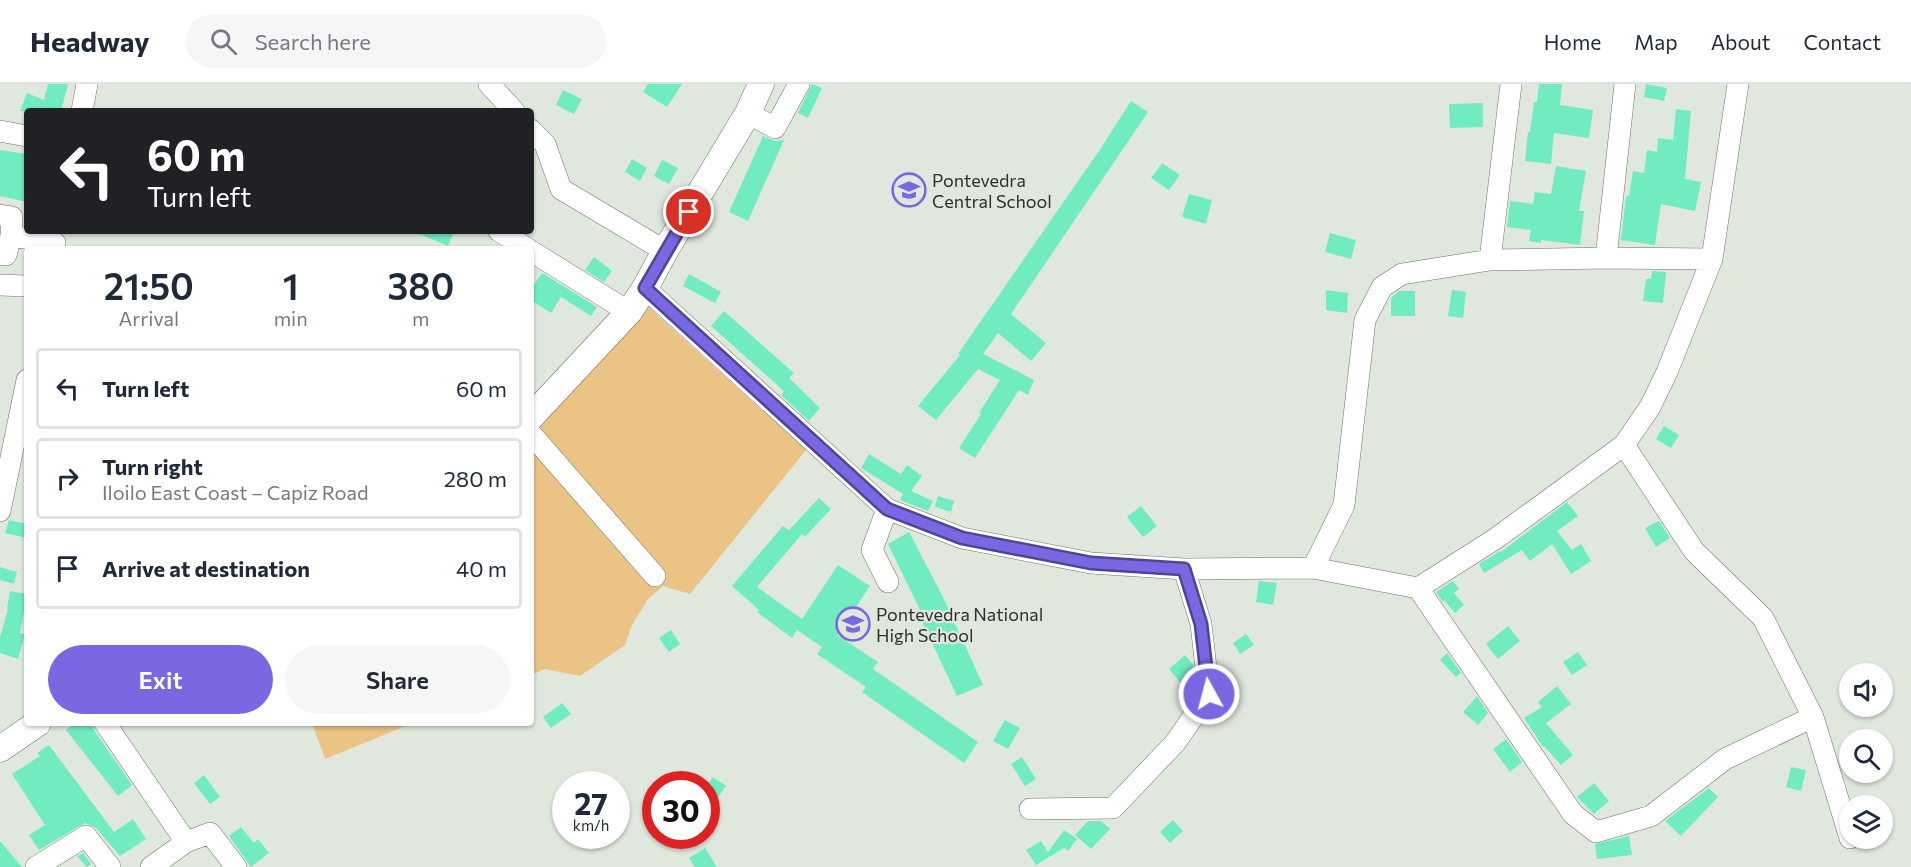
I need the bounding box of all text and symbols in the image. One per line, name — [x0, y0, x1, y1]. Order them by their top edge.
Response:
search box — [186, 14, 606, 68]
text: Headway — [30, 24, 150, 58]
icon: search — [207, 25, 240, 58]
text: Search here — [255, 28, 371, 55]
text: Home — [1544, 29, 1601, 54]
text: Map — [1634, 29, 1678, 54]
text: About — [1711, 29, 1770, 54]
text: Contact — [1803, 29, 1881, 54]
text: 60 m — [147, 128, 246, 180]
icon: left — [48, 132, 126, 210]
place label: Pontevedra Central School — [932, 169, 1052, 212]
school or university icon: Pontevedra Central School — [891, 172, 927, 208]
text: Turn left — [147, 180, 251, 213]
pin — [663, 186, 714, 237]
icon: arrive — [672, 195, 705, 228]
text: 21:50 — [104, 263, 194, 307]
text: 1 — [283, 263, 299, 307]
text: 380 — [387, 263, 454, 307]
text: Arrival — [119, 306, 179, 330]
text: min — [274, 306, 308, 330]
text: m — [412, 306, 430, 330]
icon: left — [51, 372, 84, 405]
text: Turn left — [102, 375, 189, 402]
text: 60 m — [456, 375, 507, 402]
text: Turn right — [102, 453, 203, 480]
icon: right — [51, 462, 84, 495]
text: 280 m — [444, 465, 507, 492]
text: Iloilo East Coast – Capiz Road — [102, 480, 368, 504]
icon: arrive — [51, 552, 84, 585]
text: Arrive at destination — [102, 555, 310, 582]
text: 40 m — [456, 555, 507, 582]
place label: Pontevedra National High School — [876, 603, 1043, 646]
school or university icon: Pontevedra National High School — [835, 606, 871, 642]
button: Exit — [48, 645, 273, 714]
button: Share — [285, 645, 510, 714]
position arrow — [1177, 662, 1241, 726]
map controls — [1839, 663, 1893, 849]
button: sound — [1839, 663, 1893, 717]
button: search — [1839, 729, 1893, 783]
speed limit sign: 30 — [642, 771, 720, 849]
text: 27 — [574, 784, 608, 821]
button: layers — [1839, 795, 1893, 849]
text: km/h — [573, 816, 609, 834]

